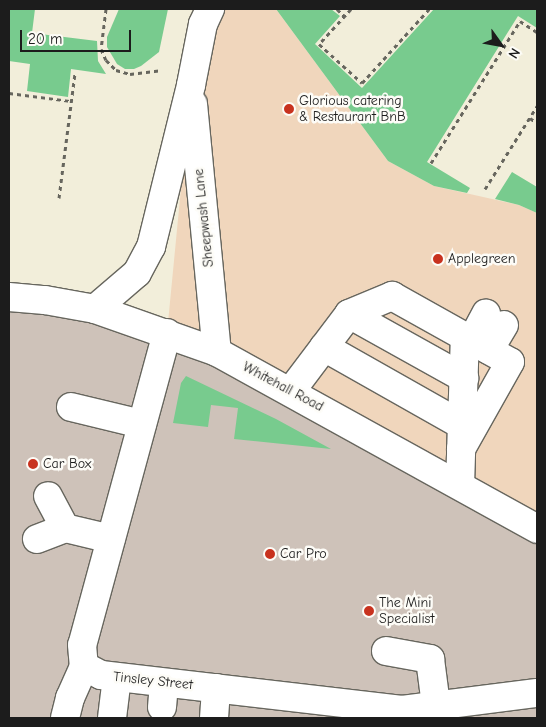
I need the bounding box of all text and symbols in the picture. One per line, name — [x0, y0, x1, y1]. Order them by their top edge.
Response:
scale bar — [22, 20, 134, 52]
north arrow — [476, 20, 526, 70]
text: 20 m — [28, 30, 62, 48]
text: N — [505, 45, 524, 62]
place label: Glorious catering & Restaurant BnB — [299, 93, 406, 125]
marker: Glorious catering & Restaurant BnB — [283, 103, 295, 115]
street label: Sheepwash Lane — [190, 168, 218, 268]
place label: Applegreen — [448, 251, 516, 267]
marker: Applegreen — [432, 253, 444, 265]
street label: Whitehall Road — [240, 359, 326, 415]
place label: Car Box — [43, 456, 91, 472]
marker: Car Box — [27, 458, 39, 470]
place label: Car Pro — [280, 546, 327, 562]
marker: Car Pro — [264, 548, 276, 560]
place label: The Mini Specialist — [379, 595, 434, 628]
marker: The Mini Specialist — [363, 605, 375, 617]
street label: Tinsley Street — [112, 668, 194, 694]

